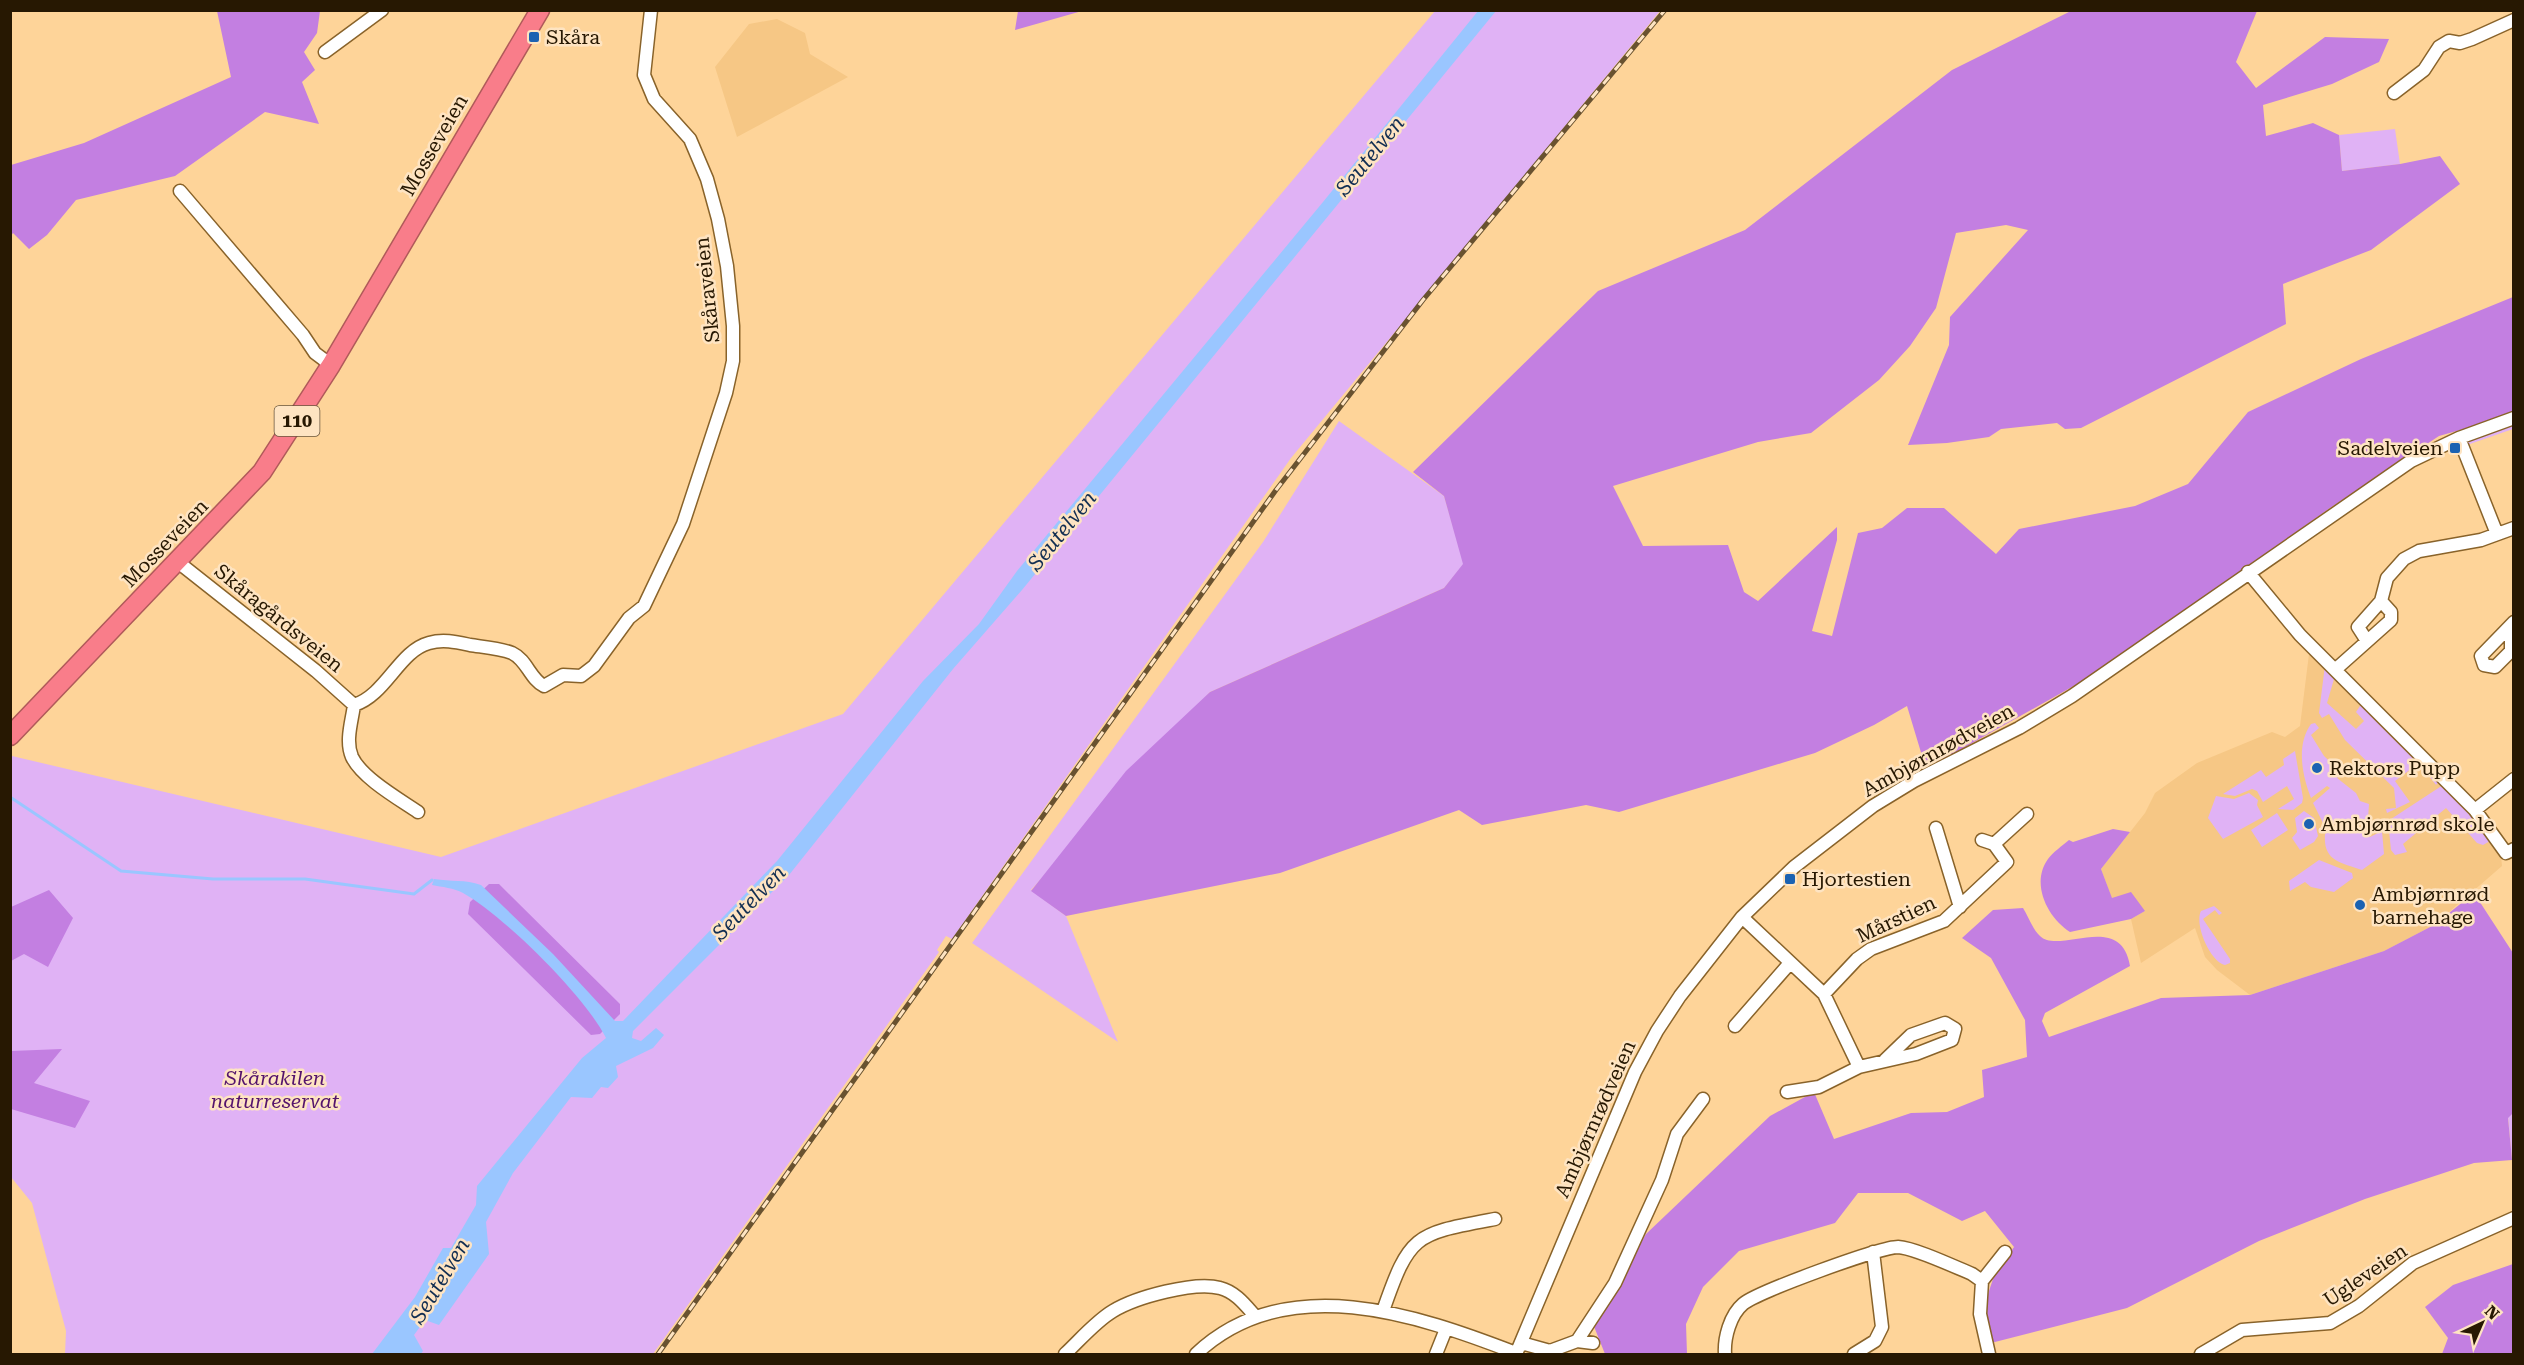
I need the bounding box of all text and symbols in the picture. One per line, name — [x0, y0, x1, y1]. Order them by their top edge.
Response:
place label: Skåra — [546, 25, 600, 49]
marker: Skåra — [527, 30, 541, 44]
street label: Mosseveien — [395, 90, 473, 200]
water label: Seutelven — [1330, 112, 1409, 201]
street label: Skåraveien — [690, 236, 724, 344]
road number: 110 — [274, 406, 320, 436]
place label: Sadelveien — [2338, 436, 2443, 460]
marker: Sadelveien — [2448, 441, 2462, 455]
water label: Seutelven — [1022, 487, 1101, 576]
street label: Mosseveien — [117, 494, 213, 592]
street label: Skåragårdsveien — [210, 559, 348, 677]
street label: Ambjørnrødveien — [1858, 698, 2018, 802]
place label: Rektors Pupp — [2329, 756, 2460, 780]
marker: Rektors Pupp — [2310, 761, 2324, 775]
place label: Ambjørnrød skole — [2321, 812, 2494, 836]
marker: Ambjørnrød skole — [2302, 817, 2316, 831]
water label: Seutelven — [707, 860, 791, 946]
place label: Hjortestien — [1802, 867, 1911, 891]
marker: Hjortestien — [1783, 872, 1797, 886]
place label: Ambjørnrød barnehage — [2372, 882, 2489, 929]
street label: Mårstien — [1852, 890, 1940, 948]
marker: Ambjørnrød barnehage — [2353, 898, 2367, 912]
street label: Ambjørnrødveien — [1550, 1037, 1641, 1201]
park label: Skårakilen naturreservat — [211, 1066, 340, 1113]
water label: Seutelven — [405, 1234, 475, 1329]
street label: Ugleveien — [2319, 1238, 2412, 1312]
north arrow — [2452, 1293, 2512, 1353]
text: N — [2481, 1301, 2503, 1324]

